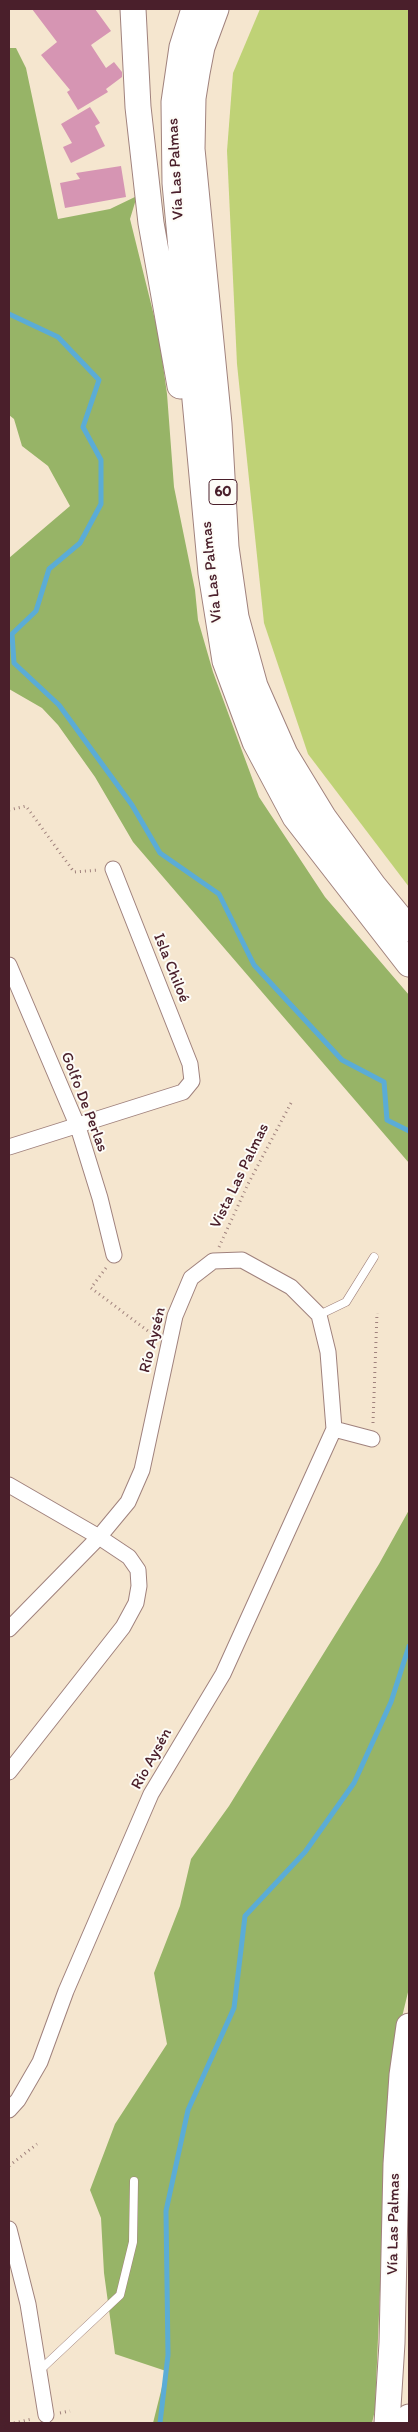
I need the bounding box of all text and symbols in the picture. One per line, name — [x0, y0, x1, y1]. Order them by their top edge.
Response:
street label: Vía Las Palmas — [164, 118, 188, 220]
road number: 60 — [209, 480, 237, 504]
street label: Vía Las Palmas — [197, 520, 227, 624]
street label: Isla Chiloé — [148, 931, 194, 1005]
street label: Golfo De Perlas — [56, 1049, 112, 1155]
street label: Vista Las Palmas — [206, 1120, 274, 1232]
street label: Río Aysén — [136, 1305, 170, 1375]
street label: Río Aysén — [127, 1725, 177, 1793]
street label: Vía Las Palmas — [384, 2173, 404, 2275]

